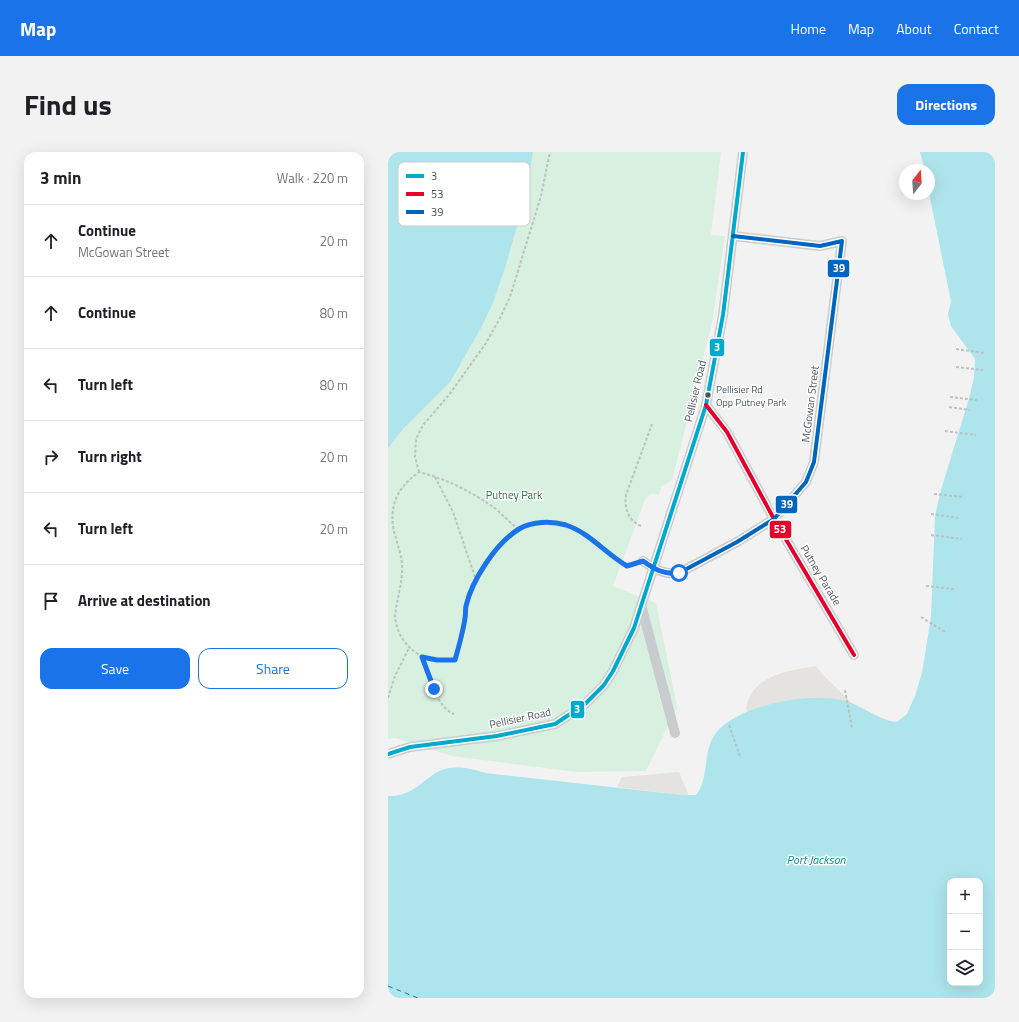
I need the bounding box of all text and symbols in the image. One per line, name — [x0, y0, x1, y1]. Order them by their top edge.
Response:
text: Map — [20, 14, 56, 43]
text: Home — [791, 18, 826, 39]
text: Map — [848, 18, 874, 39]
text: About — [896, 18, 932, 39]
text: Contact — [954, 18, 999, 39]
text: Find us — [24, 83, 112, 126]
button: Directions — [897, 84, 995, 125]
legend — [398, 162, 530, 226]
north arrow — [899, 164, 935, 200]
text: 3 min — [40, 165, 81, 191]
text: Walk · 220 m — [277, 168, 348, 188]
text: 3 — [431, 168, 437, 184]
text: 53 — [431, 186, 443, 202]
text: 39 — [431, 204, 443, 220]
text: Continue — [78, 219, 136, 242]
icon: ahead — [40, 230, 62, 252]
text: 20 m — [320, 231, 348, 251]
text: McGowan Street — [78, 242, 169, 262]
line badge: 39 — [827, 259, 850, 278]
text: 39 — [833, 260, 845, 276]
text: Continue — [78, 301, 136, 324]
icon: ahead — [40, 302, 62, 324]
text: 80 m — [320, 303, 348, 323]
line badge: 3 — [709, 338, 725, 357]
text: 3 — [714, 339, 720, 355]
street label: Pellisier Road — [680, 359, 710, 423]
street label: McGowan Street — [797, 365, 823, 443]
text: Turn left — [78, 373, 133, 396]
icon: left — [40, 374, 62, 396]
text: 80 m — [320, 375, 348, 395]
place label: Pellisier Rd Opp Putney Park — [716, 382, 787, 410]
marker: Pellisier Rd Opp Putney Park — [703, 390, 713, 400]
text: Turn right — [78, 445, 142, 468]
icon: right — [40, 446, 62, 468]
text: 20 m — [320, 447, 348, 467]
park label: Putney Park — [486, 487, 543, 503]
line badge: 39 — [775, 495, 798, 514]
text: 39 — [781, 496, 793, 512]
text: Turn left — [78, 517, 133, 540]
icon: left — [40, 518, 62, 540]
text: 20 m — [320, 519, 348, 539]
line badge: 53 — [769, 520, 792, 539]
text: 53 — [774, 521, 786, 537]
street label: Putney Parade — [797, 542, 846, 609]
route start — [670, 564, 688, 582]
text: Arrive at destination — [78, 589, 211, 612]
icon: arrive — [40, 590, 62, 612]
button: Save — [40, 648, 190, 689]
button: Share — [198, 648, 348, 689]
route end — [425, 680, 443, 698]
line badge: 3 — [570, 700, 585, 719]
text: 3 — [574, 701, 580, 717]
street label: Pellisier Road — [488, 704, 552, 732]
water label: Port Jackson — [786, 850, 847, 869]
map controls — [947, 878, 983, 986]
button: + — [947, 878, 983, 914]
button: − — [947, 914, 983, 950]
button: layers — [947, 950, 983, 986]

